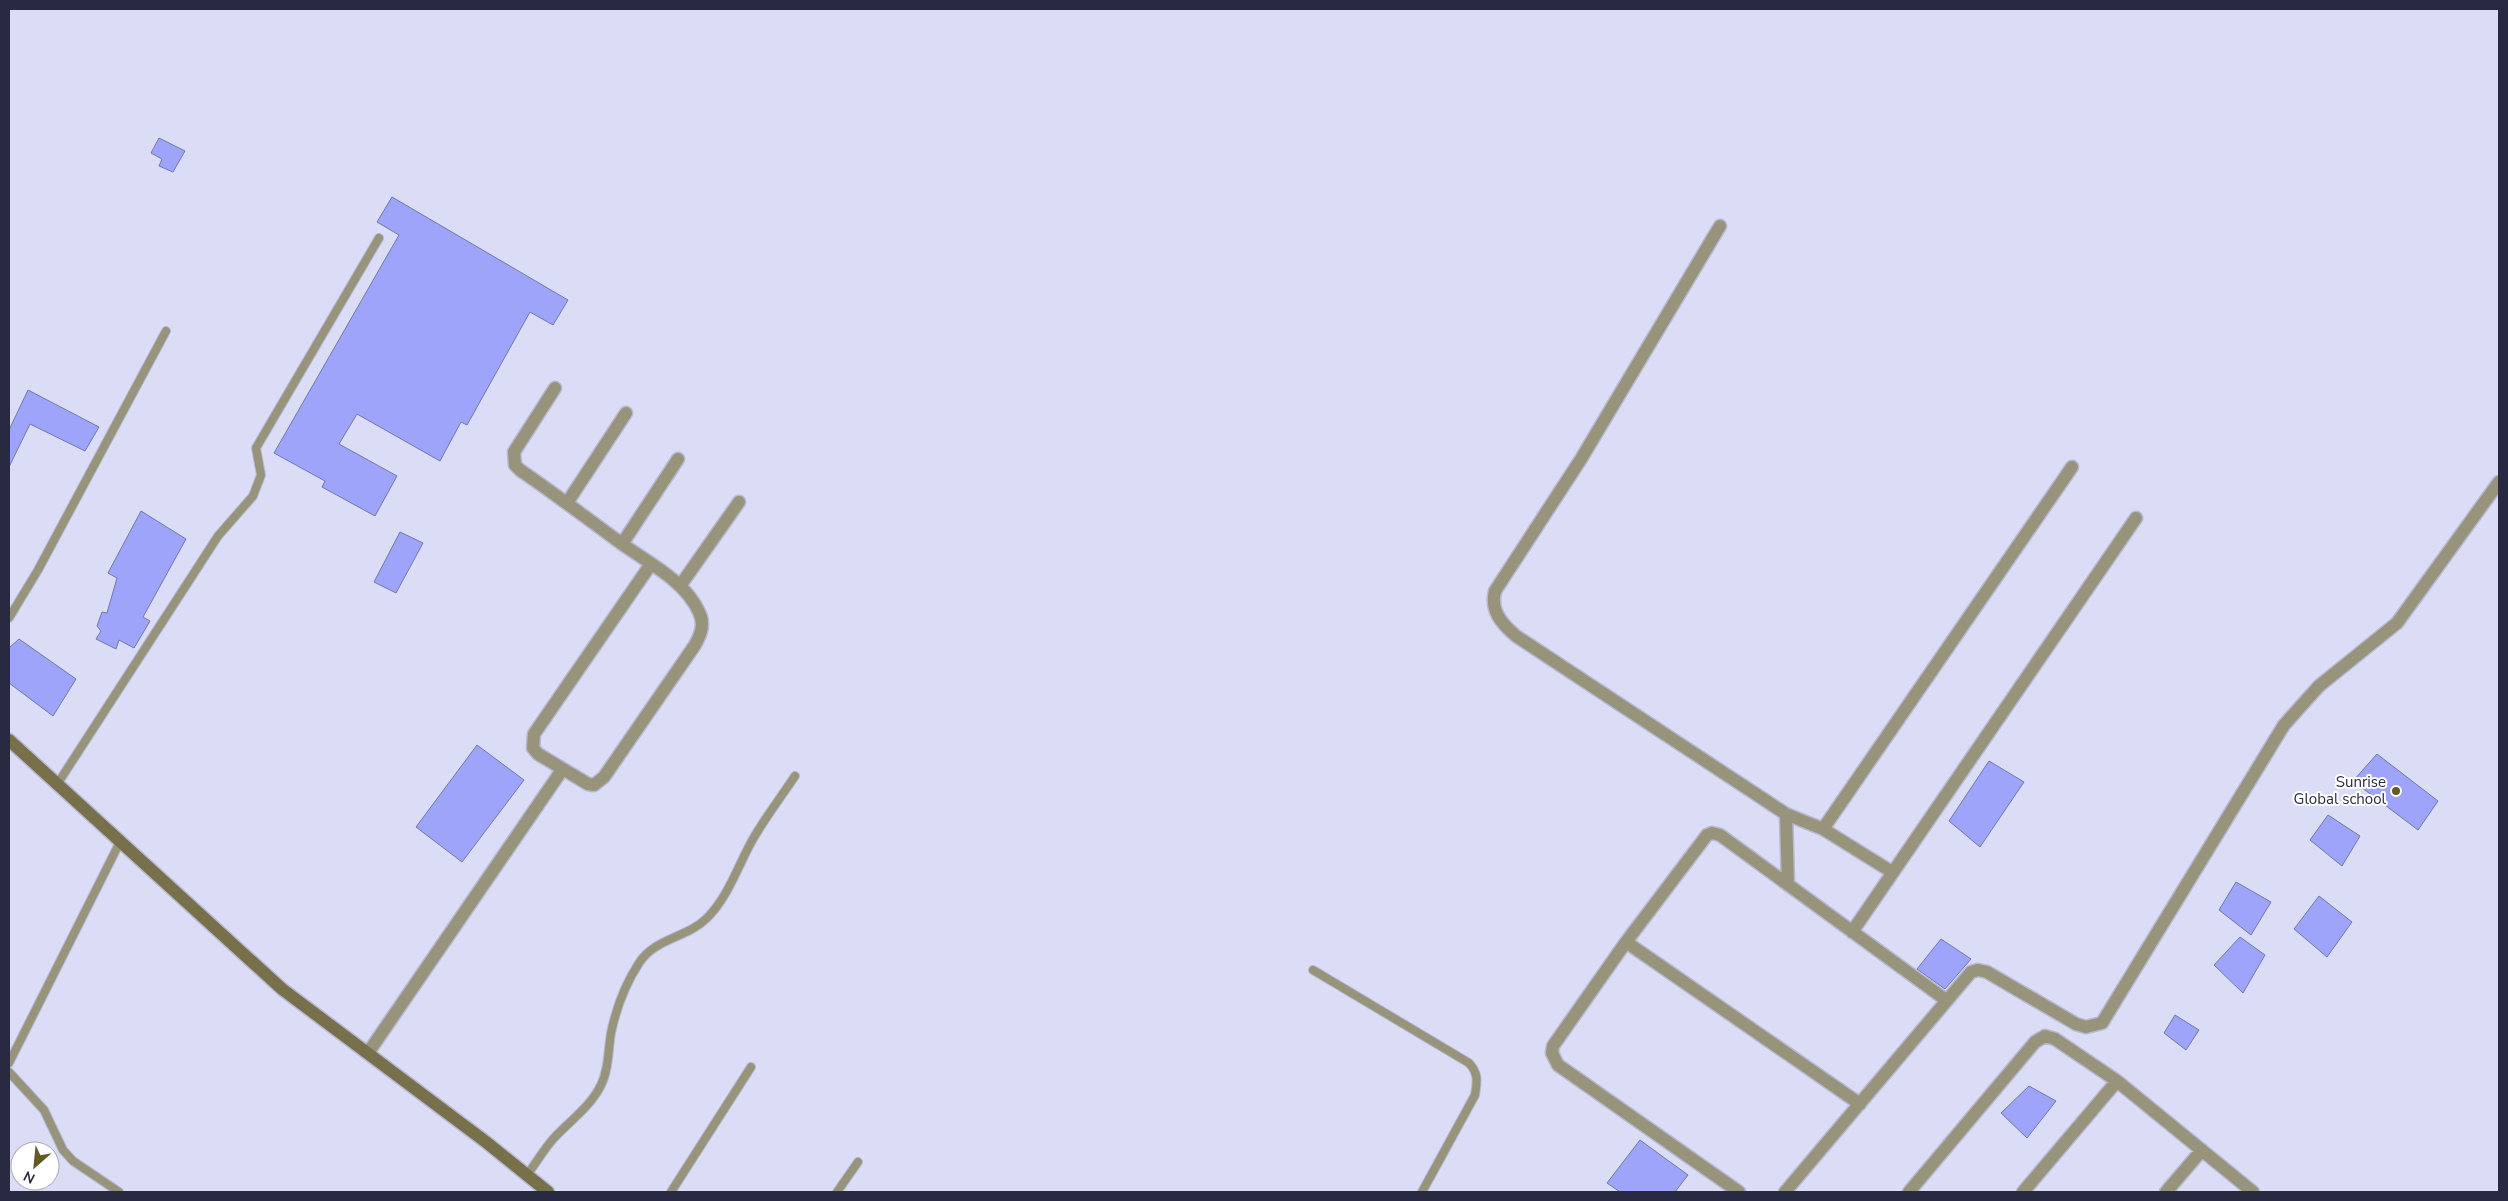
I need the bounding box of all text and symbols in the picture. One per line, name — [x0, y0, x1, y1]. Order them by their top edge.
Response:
place label: Sunrise Global school — [2294, 772, 2387, 809]
marker: Sunrise Global school — [2390, 785, 2402, 797]
north arrow — [10, 1141, 60, 1191]
text: N — [20, 1166, 38, 1188]

